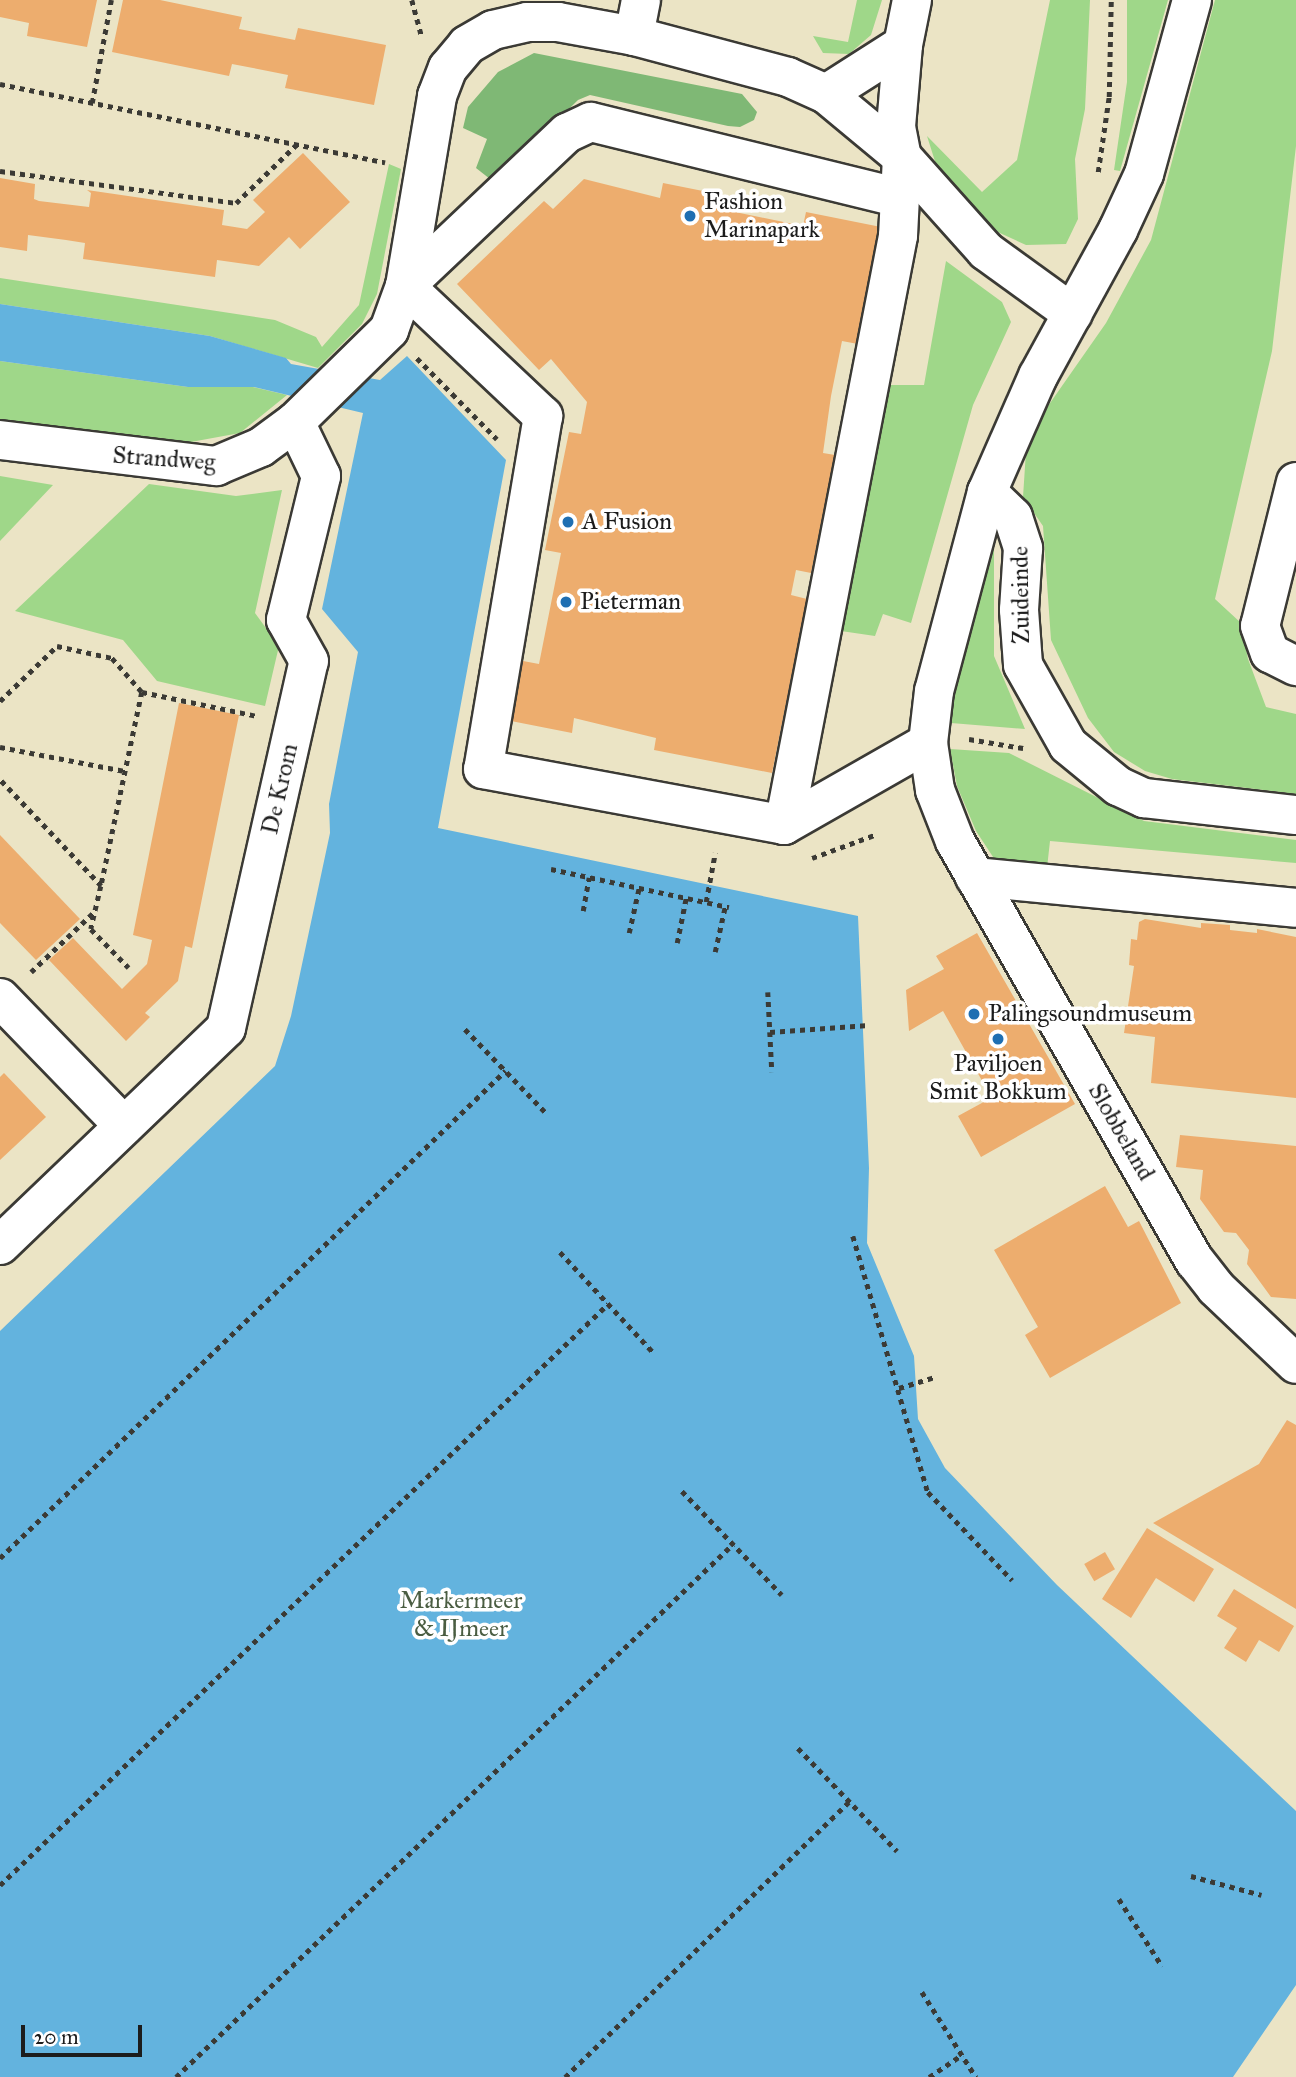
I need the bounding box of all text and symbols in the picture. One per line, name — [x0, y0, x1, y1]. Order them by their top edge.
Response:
place label: Fashion Marinapark — [704, 188, 820, 244]
marker: Fashion Marinapark — [682, 208, 698, 224]
street label: Strandweg — [112, 441, 216, 477]
place label: A Fusion — [582, 508, 672, 536]
marker: A Fusion — [560, 514, 576, 530]
street label: Zuideinde — [1006, 546, 1036, 644]
place label: Pieterman — [580, 588, 681, 616]
marker: Pieterman — [558, 594, 574, 610]
street label: De Krom — [256, 741, 304, 837]
place label: Palingsoundmuseum — [988, 1000, 1192, 1028]
marker: Palingsoundmuseum — [966, 1006, 982, 1022]
marker: Paviljoen Smit Bokkum — [990, 1031, 1006, 1047]
place label: Paviljoen Smit Bokkum — [929, 1050, 1067, 1106]
street label: Slobbeland — [1082, 1078, 1160, 1186]
park label: Markermeer & IJmeer — [400, 1587, 522, 1643]
scale bar — [24, 2010, 145, 2054]
text: 20 m — [34, 2024, 79, 2050]

